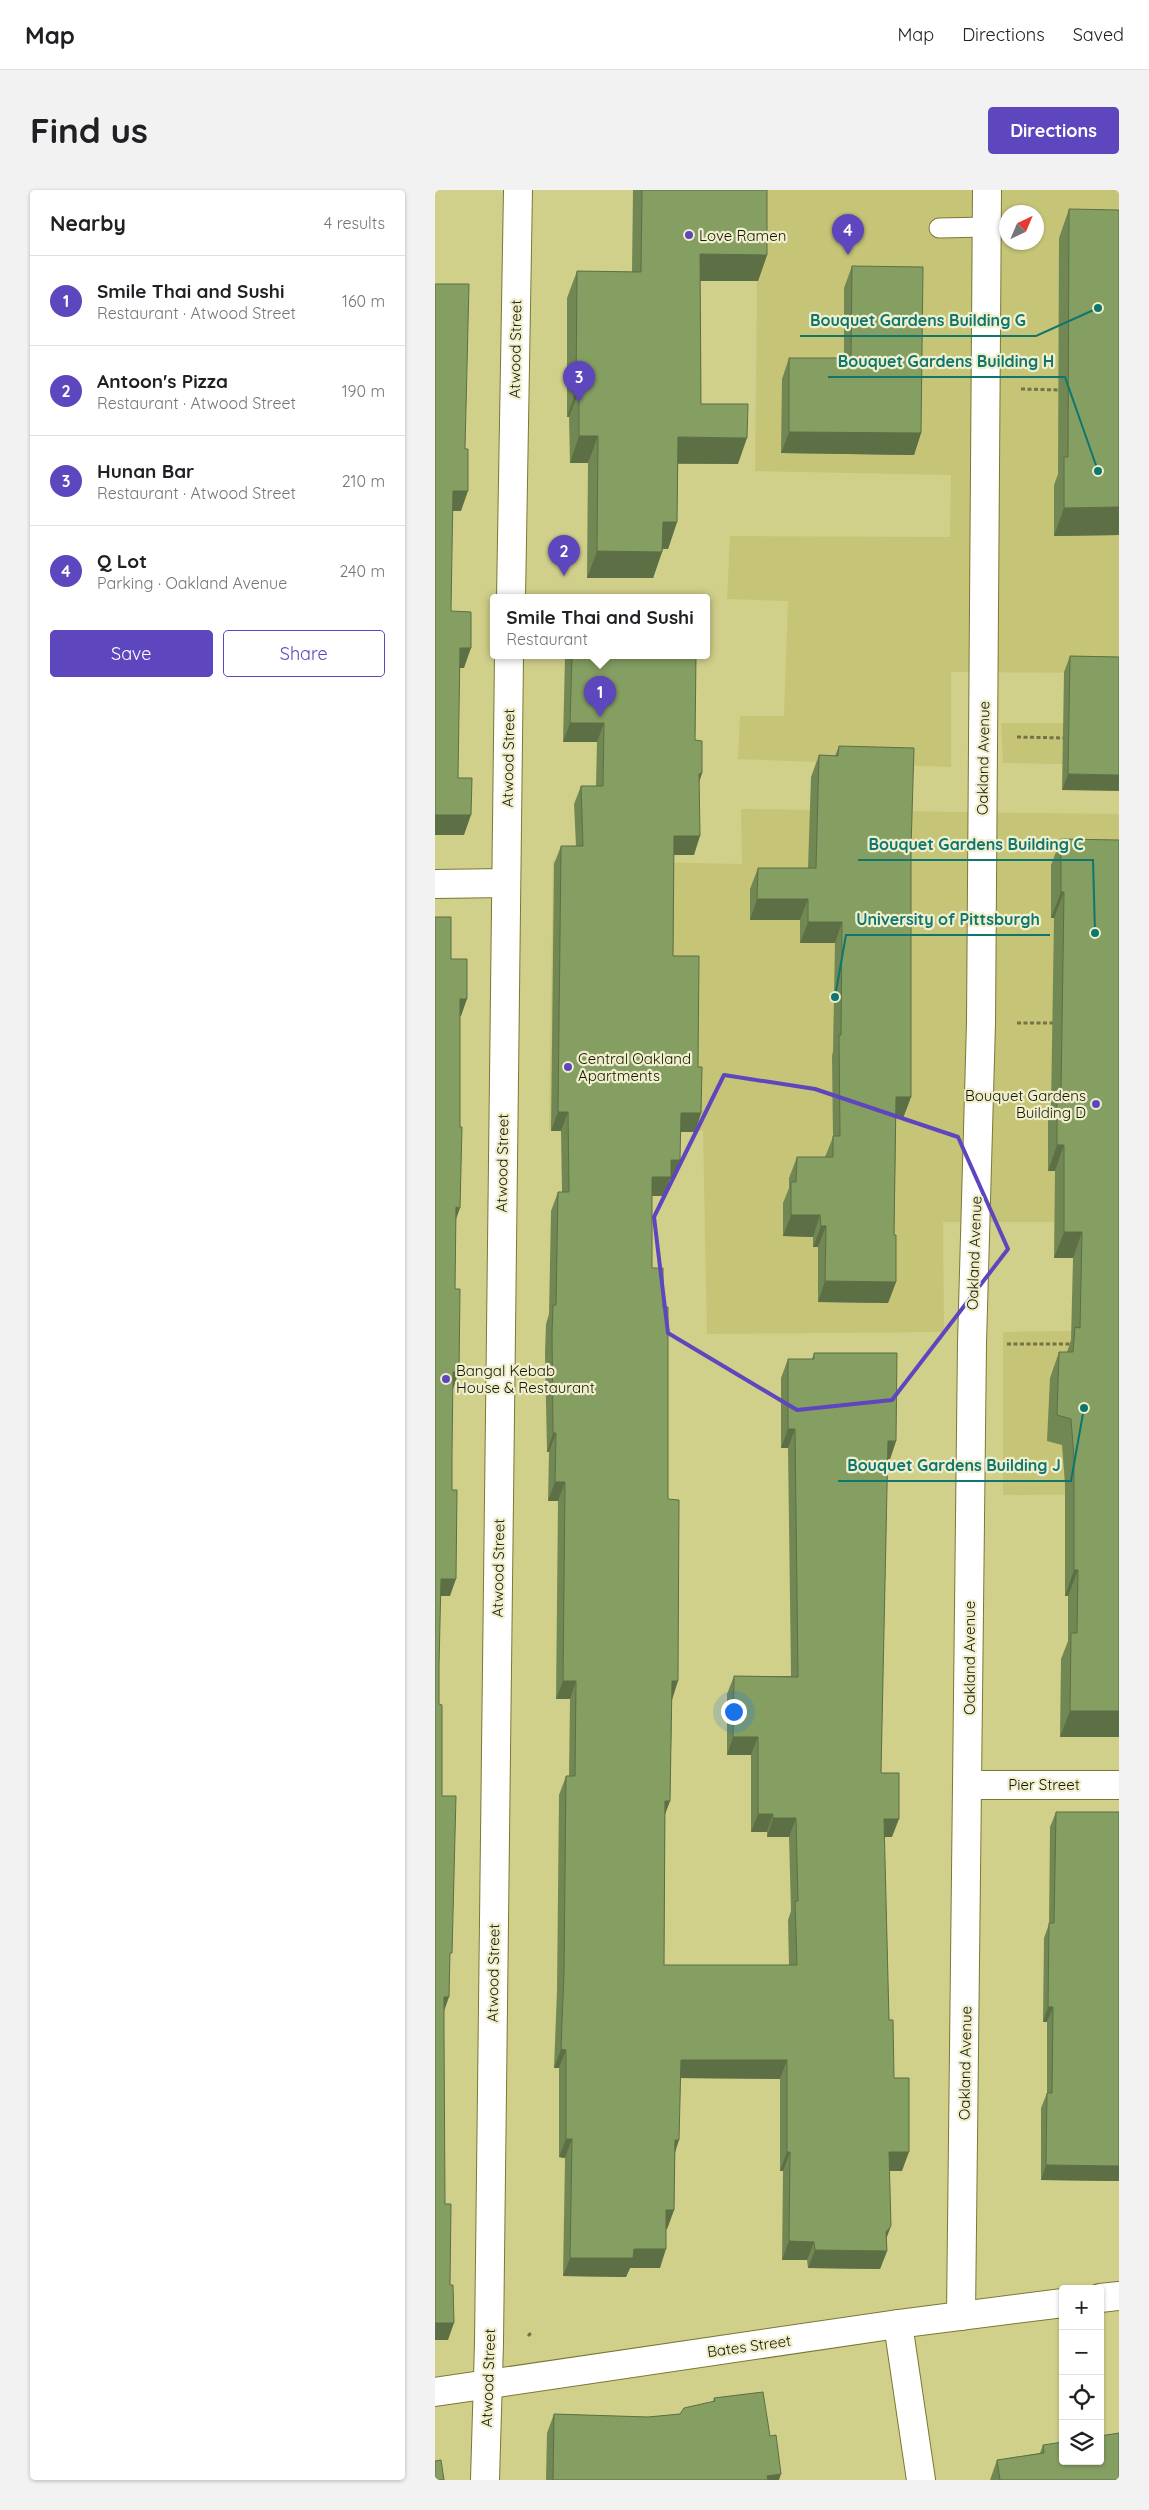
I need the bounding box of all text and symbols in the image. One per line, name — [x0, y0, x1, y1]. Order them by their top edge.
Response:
text: Map — [25, 20, 75, 50]
text: Map — [897, 23, 934, 46]
text: Directions — [962, 23, 1045, 46]
text: Saved — [1073, 23, 1124, 46]
button: Directions — [988, 107, 1119, 154]
text: Find us — [30, 108, 148, 152]
north arrow — [999, 205, 1044, 250]
text: Nearby — [50, 210, 126, 236]
text: 4 results — [324, 213, 385, 233]
pin: 4 — [832, 214, 864, 255]
place label: Love Ramen — [699, 226, 786, 245]
marker: Love Ramen — [683, 229, 695, 241]
text: Smile Thai and Sushi — [97, 279, 284, 303]
text: 1 — [63, 291, 69, 311]
text: 160 m — [342, 291, 385, 311]
street label: Atwood Street — [505, 299, 525, 399]
text: Restaurant · Atwood Street — [97, 303, 296, 323]
callout: Bouquet Gardens Building G — [800, 305, 1036, 336]
text: Bouquet Gardens Building G — [810, 310, 1026, 330]
callout: Bouquet Gardens Building H — [828, 346, 1065, 377]
text: Bouquet Gardens Building H — [838, 351, 1054, 371]
pin: 3 — [563, 361, 595, 402]
text: Antoon's Pizza — [97, 369, 228, 393]
text: 2 — [61, 381, 71, 401]
text: 190 m — [342, 381, 385, 401]
text: Restaurant · Atwood Street — [97, 393, 296, 413]
text: Hunan Bar — [97, 459, 194, 483]
text: 3 — [62, 471, 70, 491]
text: 210 m — [342, 471, 385, 491]
text: Restaurant · Atwood Street — [97, 483, 296, 503]
pin: 2 — [548, 535, 580, 576]
text: Q Lot — [97, 549, 147, 573]
text: 4 — [61, 561, 71, 581]
text: 240 m — [339, 561, 385, 581]
text: Parking · Oakland Avenue — [97, 573, 287, 593]
popup — [490, 594, 710, 659]
text: Smile Thai and Sushi — [506, 605, 694, 629]
text: Restaurant — [506, 629, 588, 649]
button: Save — [50, 630, 213, 677]
button: Share — [223, 630, 385, 677]
pin: 1 — [584, 676, 616, 717]
street label: Oakland Avenue — [973, 701, 993, 815]
street label: Atwood Street — [498, 708, 518, 808]
callout: Bouquet Gardens Building C — [858, 829, 1093, 860]
text: Bouquet Gardens Building C — [869, 834, 1083, 854]
callout: University of Pittsburgh — [846, 904, 1050, 935]
text: University of Pittsburgh — [856, 909, 1040, 929]
place label: Central Oakland Apartments — [578, 1049, 691, 1085]
marker: Central Oakland Apartments — [562, 1061, 574, 1073]
place label: Bouquet Gardens Building D — [965, 1086, 1086, 1122]
marker: Bouquet Gardens Building D — [1090, 1098, 1102, 1110]
street label: Atwood Street — [492, 1113, 512, 1213]
street label: Oakland Avenue — [963, 1196, 985, 1310]
place label: Bangal Kebab House & Restaurant — [456, 1361, 595, 1397]
marker: Bangal Kebab House & Restaurant — [440, 1373, 452, 1385]
callout: Bouquet Gardens Building J — [838, 1450, 1071, 1481]
text: Bouquet Gardens Building J — [847, 1455, 1061, 1475]
street label: Atwood Street — [488, 1518, 508, 1618]
street label: Oakland Avenue — [960, 1601, 979, 1715]
your location — [721, 1699, 747, 1725]
street label: Pier Street — [1008, 1775, 1080, 1794]
street label: Atwood Street — [483, 1923, 503, 2023]
street label: Oakland Avenue — [955, 2006, 975, 2120]
map controls — [1059, 2285, 1104, 2465]
button: + — [1059, 2285, 1104, 2330]
street label: Atwood Street — [477, 2328, 499, 2428]
button: − — [1059, 2330, 1104, 2375]
street label: Bates Street — [706, 2331, 792, 2361]
button: locate — [1059, 2375, 1104, 2420]
button: layers — [1059, 2420, 1104, 2465]

